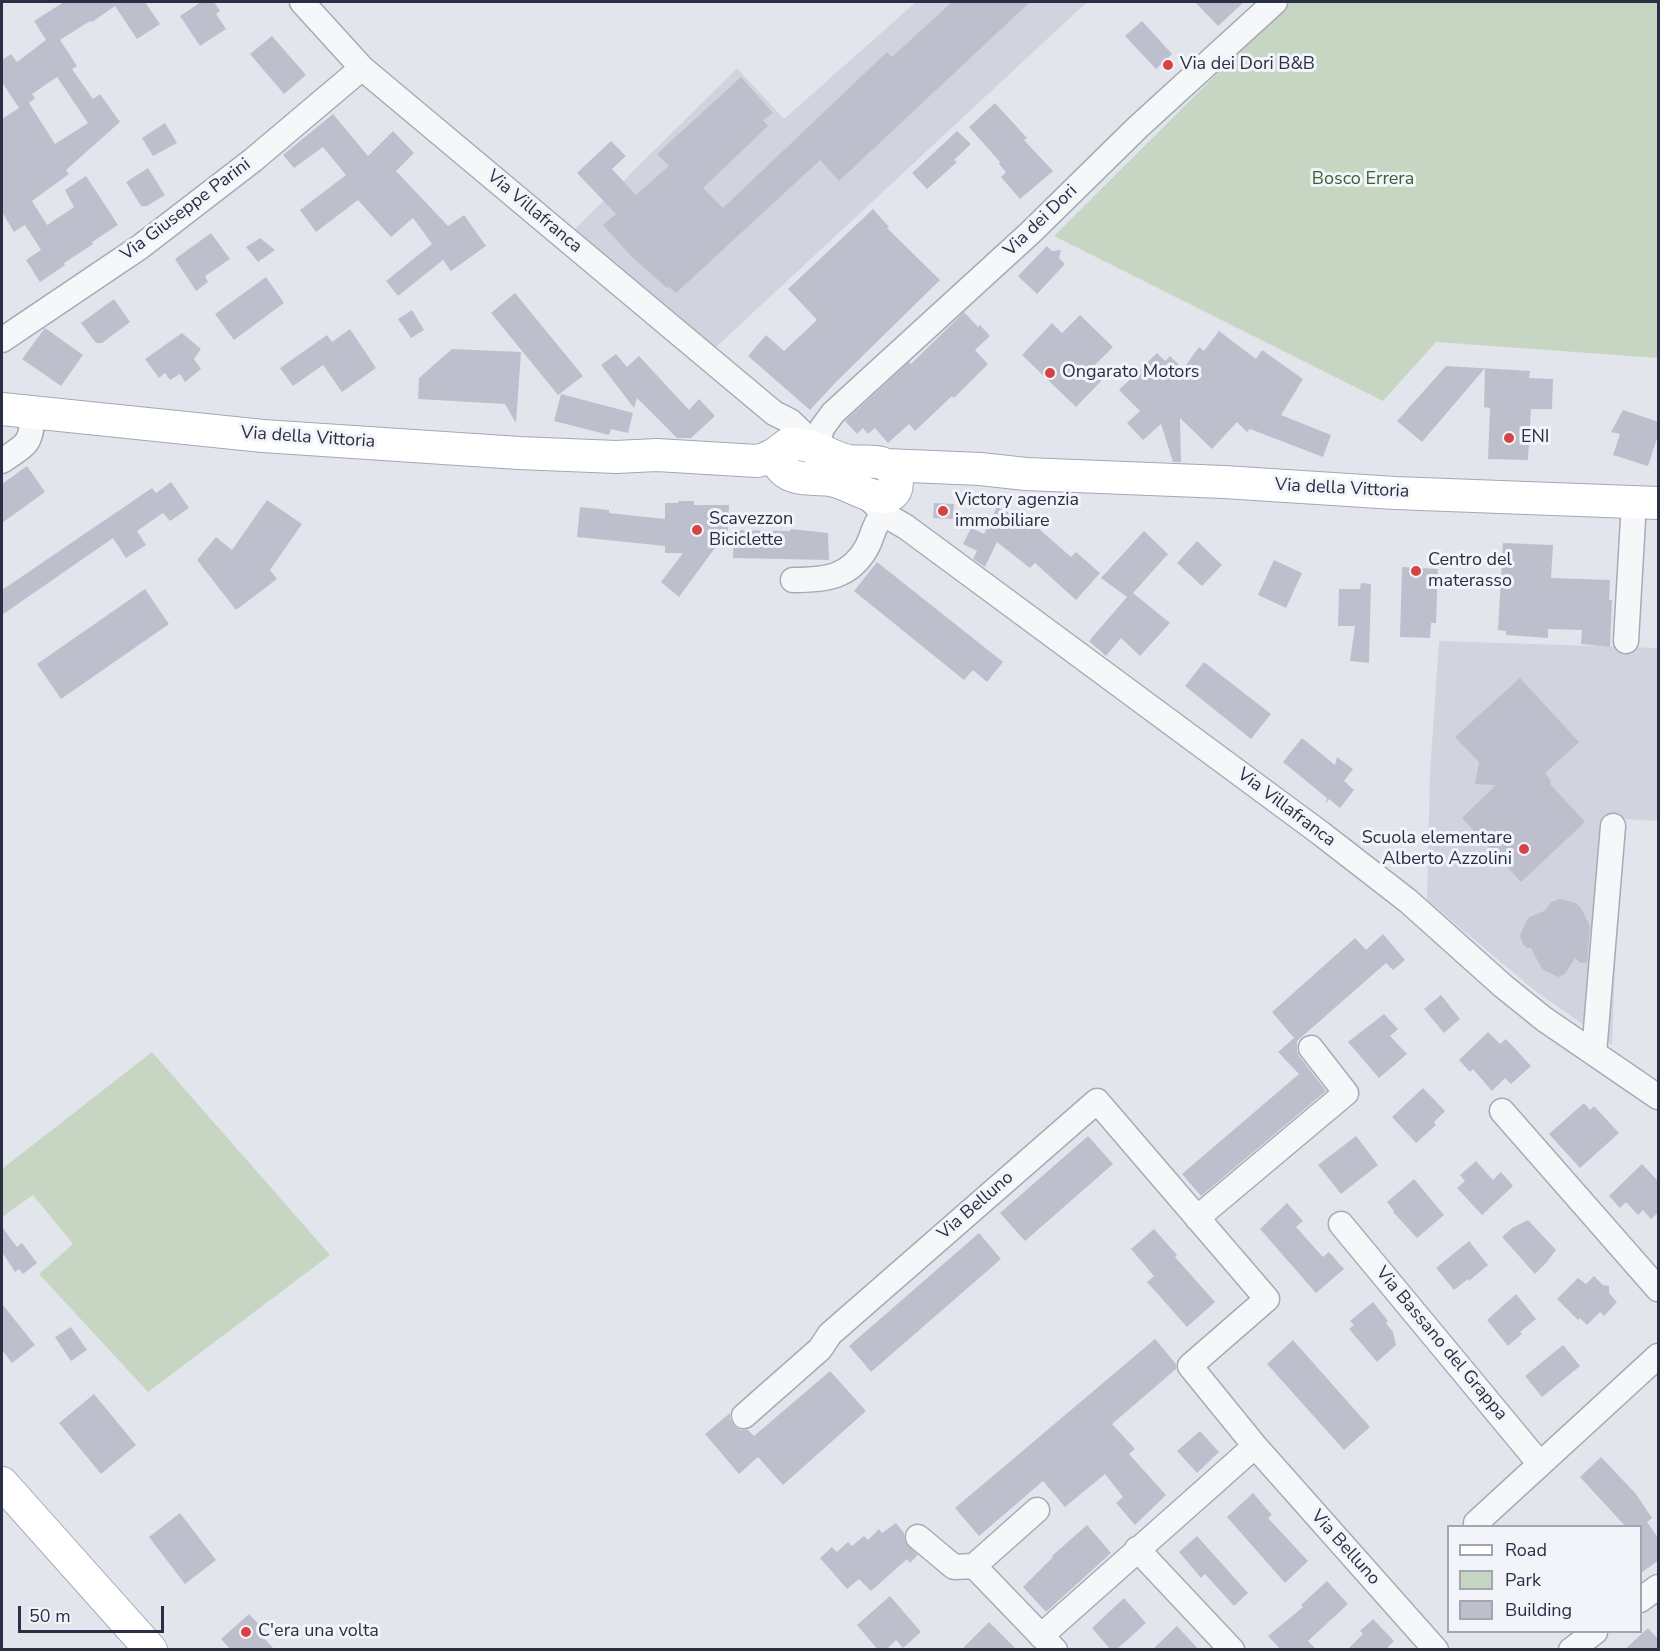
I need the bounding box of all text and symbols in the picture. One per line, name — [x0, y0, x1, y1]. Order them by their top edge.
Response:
place label: Via dei Dori B&B — [1180, 54, 1315, 76]
marker: Via dei Dori B&B — [1161, 58, 1175, 72]
street label: Via Giuseppe Parini — [117, 154, 255, 266]
street label: Via Villafranca — [482, 166, 586, 258]
park label: Bosco Errera — [1312, 169, 1414, 191]
street label: Via dei Dori — [1000, 181, 1082, 261]
place label: Ongarato Motors — [1062, 362, 1199, 384]
marker: Ongarato Motors — [1043, 366, 1057, 380]
street label: Via della Vittoria — [240, 423, 376, 453]
place label: ENI — [1521, 427, 1549, 449]
marker: ENI — [1502, 431, 1516, 445]
street label: Via della Vittoria — [1274, 475, 1410, 503]
place label: Victory agenzia immobiliare — [955, 490, 1079, 532]
marker: Victory agenzia immobiliare — [936, 504, 950, 518]
place label: Scavezzon Biciclette — [709, 509, 793, 552]
marker: Scavezzon Biciclette — [690, 523, 704, 537]
place label: Centro del materasso — [1428, 550, 1512, 592]
marker: Centro del materasso — [1409, 564, 1423, 578]
street label: Via Villafranca — [1233, 764, 1339, 852]
place label: Scuola elementare Alberto Azzolini — [1362, 828, 1512, 870]
marker: Scuola elementare Alberto Azzolini — [1517, 842, 1531, 856]
street label: Via Belluno — [934, 1167, 1018, 1245]
street label: Via Bassano del Grappa — [1370, 1263, 1512, 1425]
street label: Via Belluno — [1306, 1506, 1384, 1590]
legend — [1447, 1525, 1642, 1633]
text: Road — [1505, 1538, 1547, 1562]
text: Park — [1505, 1568, 1541, 1592]
scale bar — [21, 1594, 166, 1632]
text: Building — [1505, 1598, 1572, 1622]
text: 50 m — [29, 1604, 71, 1628]
place label: C'era una volta — [258, 1621, 379, 1643]
marker: C'era una volta — [239, 1625, 253, 1639]

